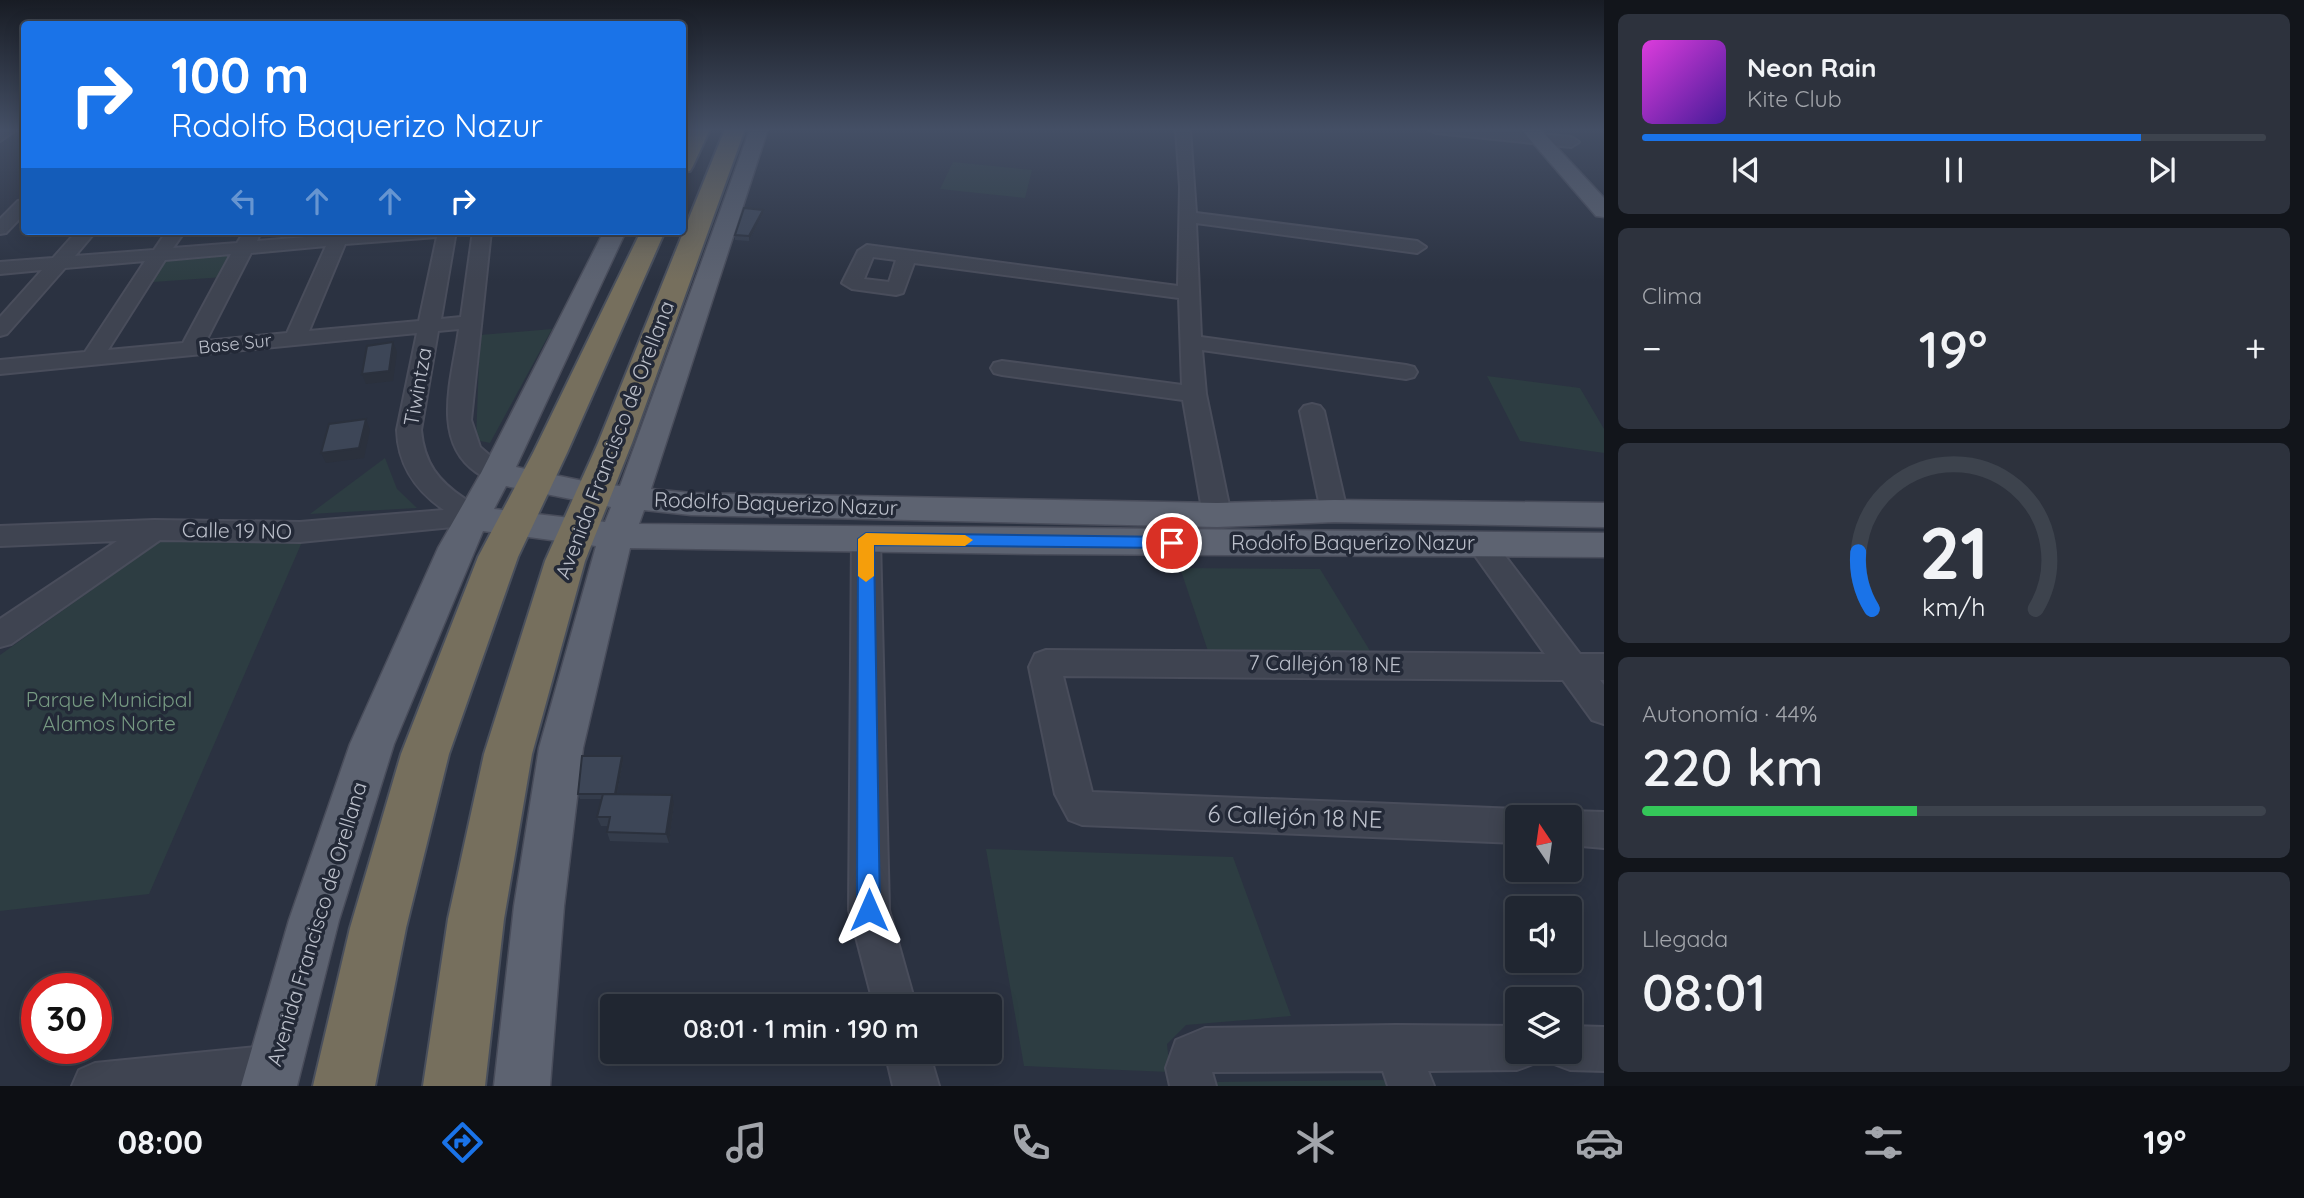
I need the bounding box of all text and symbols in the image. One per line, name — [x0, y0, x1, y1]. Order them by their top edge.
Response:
text: 100 m — [171, 44, 309, 105]
icon: right — [56, 49, 147, 140]
text: Neon Rain — [1747, 51, 1876, 84]
text: Kite Club — [1747, 84, 1842, 113]
text: Rodolfo Baquerizo Nazur — [171, 105, 543, 145]
icon: previous — [1727, 151, 1765, 189]
icon: pause — [1935, 151, 1973, 189]
icon: next — [2143, 151, 2181, 189]
icon: left — [225, 182, 263, 220]
icon: ahead — [298, 182, 336, 220]
icon: ahead — [371, 182, 409, 220]
icon: right — [444, 182, 482, 220]
text: Clima — [1642, 281, 1702, 310]
street label: Avenida Francisco de Orellana — [549, 297, 679, 582]
text: 19° — [1919, 316, 1988, 381]
text: − — [1642, 324, 1662, 372]
text: + — [2245, 324, 2266, 372]
street label: Base Sur — [197, 328, 273, 359]
street label: Tiwintza — [397, 345, 437, 428]
street label: Rodolfo Baquerizo Nazur — [654, 486, 898, 520]
text: 21 — [1919, 506, 1989, 597]
pin — [1142, 513, 1202, 573]
street label: Calle 19 NO — [182, 516, 292, 544]
icon: arrive — [1153, 524, 1191, 562]
street label: Rodolfo Baquerizo Nazur — [1231, 529, 1475, 555]
text: km/h — [1922, 591, 1986, 622]
street label: 7 Callejón 18 NE — [1249, 649, 1402, 677]
park label: Parque Municipal Alamos Norte — [26, 686, 192, 736]
text: Autonomía · 44% — [1642, 699, 1817, 728]
text: 220 km — [1642, 734, 1824, 799]
street label: Avenida Francisco de Orellana — [260, 778, 372, 1069]
street label: 6 Callejón 18 NE — [1207, 798, 1383, 834]
north arrow — [1505, 805, 1582, 882]
map controls — [1505, 805, 1582, 1064]
position arrow — [832, 873, 906, 947]
button: sound — [1505, 896, 1582, 973]
text: Llegada — [1642, 924, 1728, 953]
text: 08:01 — [1642, 959, 1766, 1024]
speed limit sign: 30 — [21, 973, 112, 1064]
button: layers — [1505, 987, 1582, 1064]
text: 08:01 · 1 min · 190 m — [683, 1012, 919, 1045]
icon: directions — [438, 1118, 487, 1167]
icon: music — [722, 1118, 771, 1167]
icon: phone — [1006, 1118, 1055, 1167]
icon: climate — [1291, 1118, 1340, 1167]
icon: car — [1575, 1118, 1624, 1167]
icon: filters — [1859, 1118, 1908, 1167]
text: 08:00 — [118, 1122, 203, 1162]
text: 19° — [2143, 1122, 2186, 1162]

